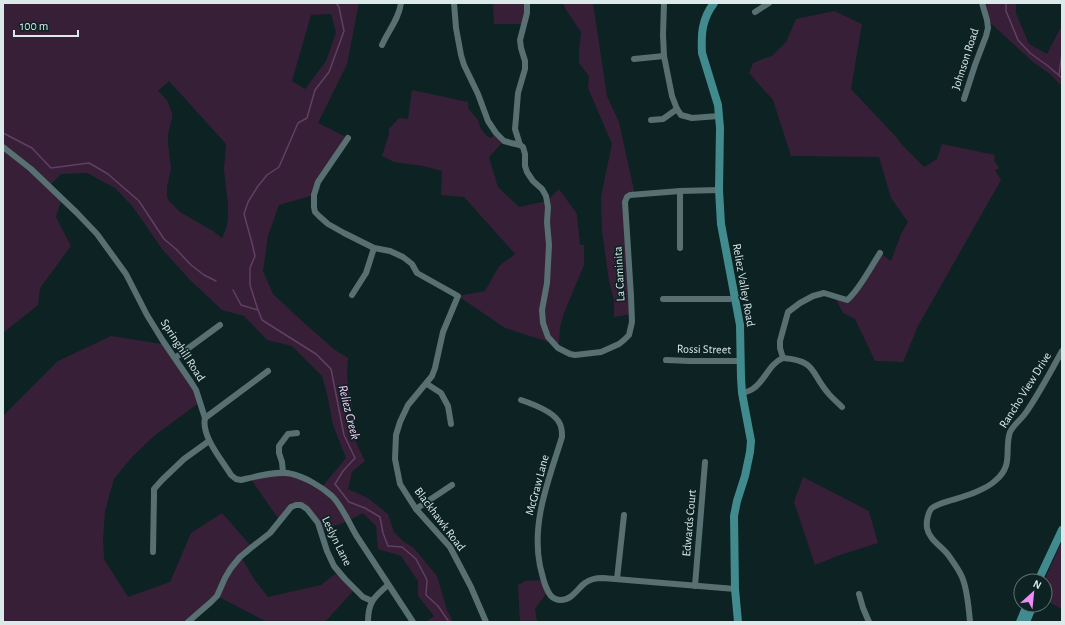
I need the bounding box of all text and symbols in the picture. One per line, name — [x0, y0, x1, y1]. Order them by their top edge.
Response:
scale bar — [14, 12, 78, 38]
text: 100 m — [20, 20, 48, 32]
street label: Johnson Road — [949, 27, 981, 91]
street label: Reliez Valley Road — [730, 243, 757, 328]
street label: La Caminita — [612, 246, 626, 302]
street label: Springhill Road — [159, 317, 207, 383]
street label: Rossi Street — [677, 343, 731, 355]
street label: Rancho View Drive — [997, 350, 1053, 430]
water label: Reliez Creek — [335, 384, 362, 441]
street label: McGraw Lane — [523, 453, 551, 517]
street label: Blackhawk Road — [412, 485, 468, 553]
street label: Edwards Court — [680, 489, 698, 557]
street label: Leslyn Lane — [319, 514, 354, 568]
north arrow — [1013, 573, 1053, 613]
text: N — [1031, 578, 1043, 591]

